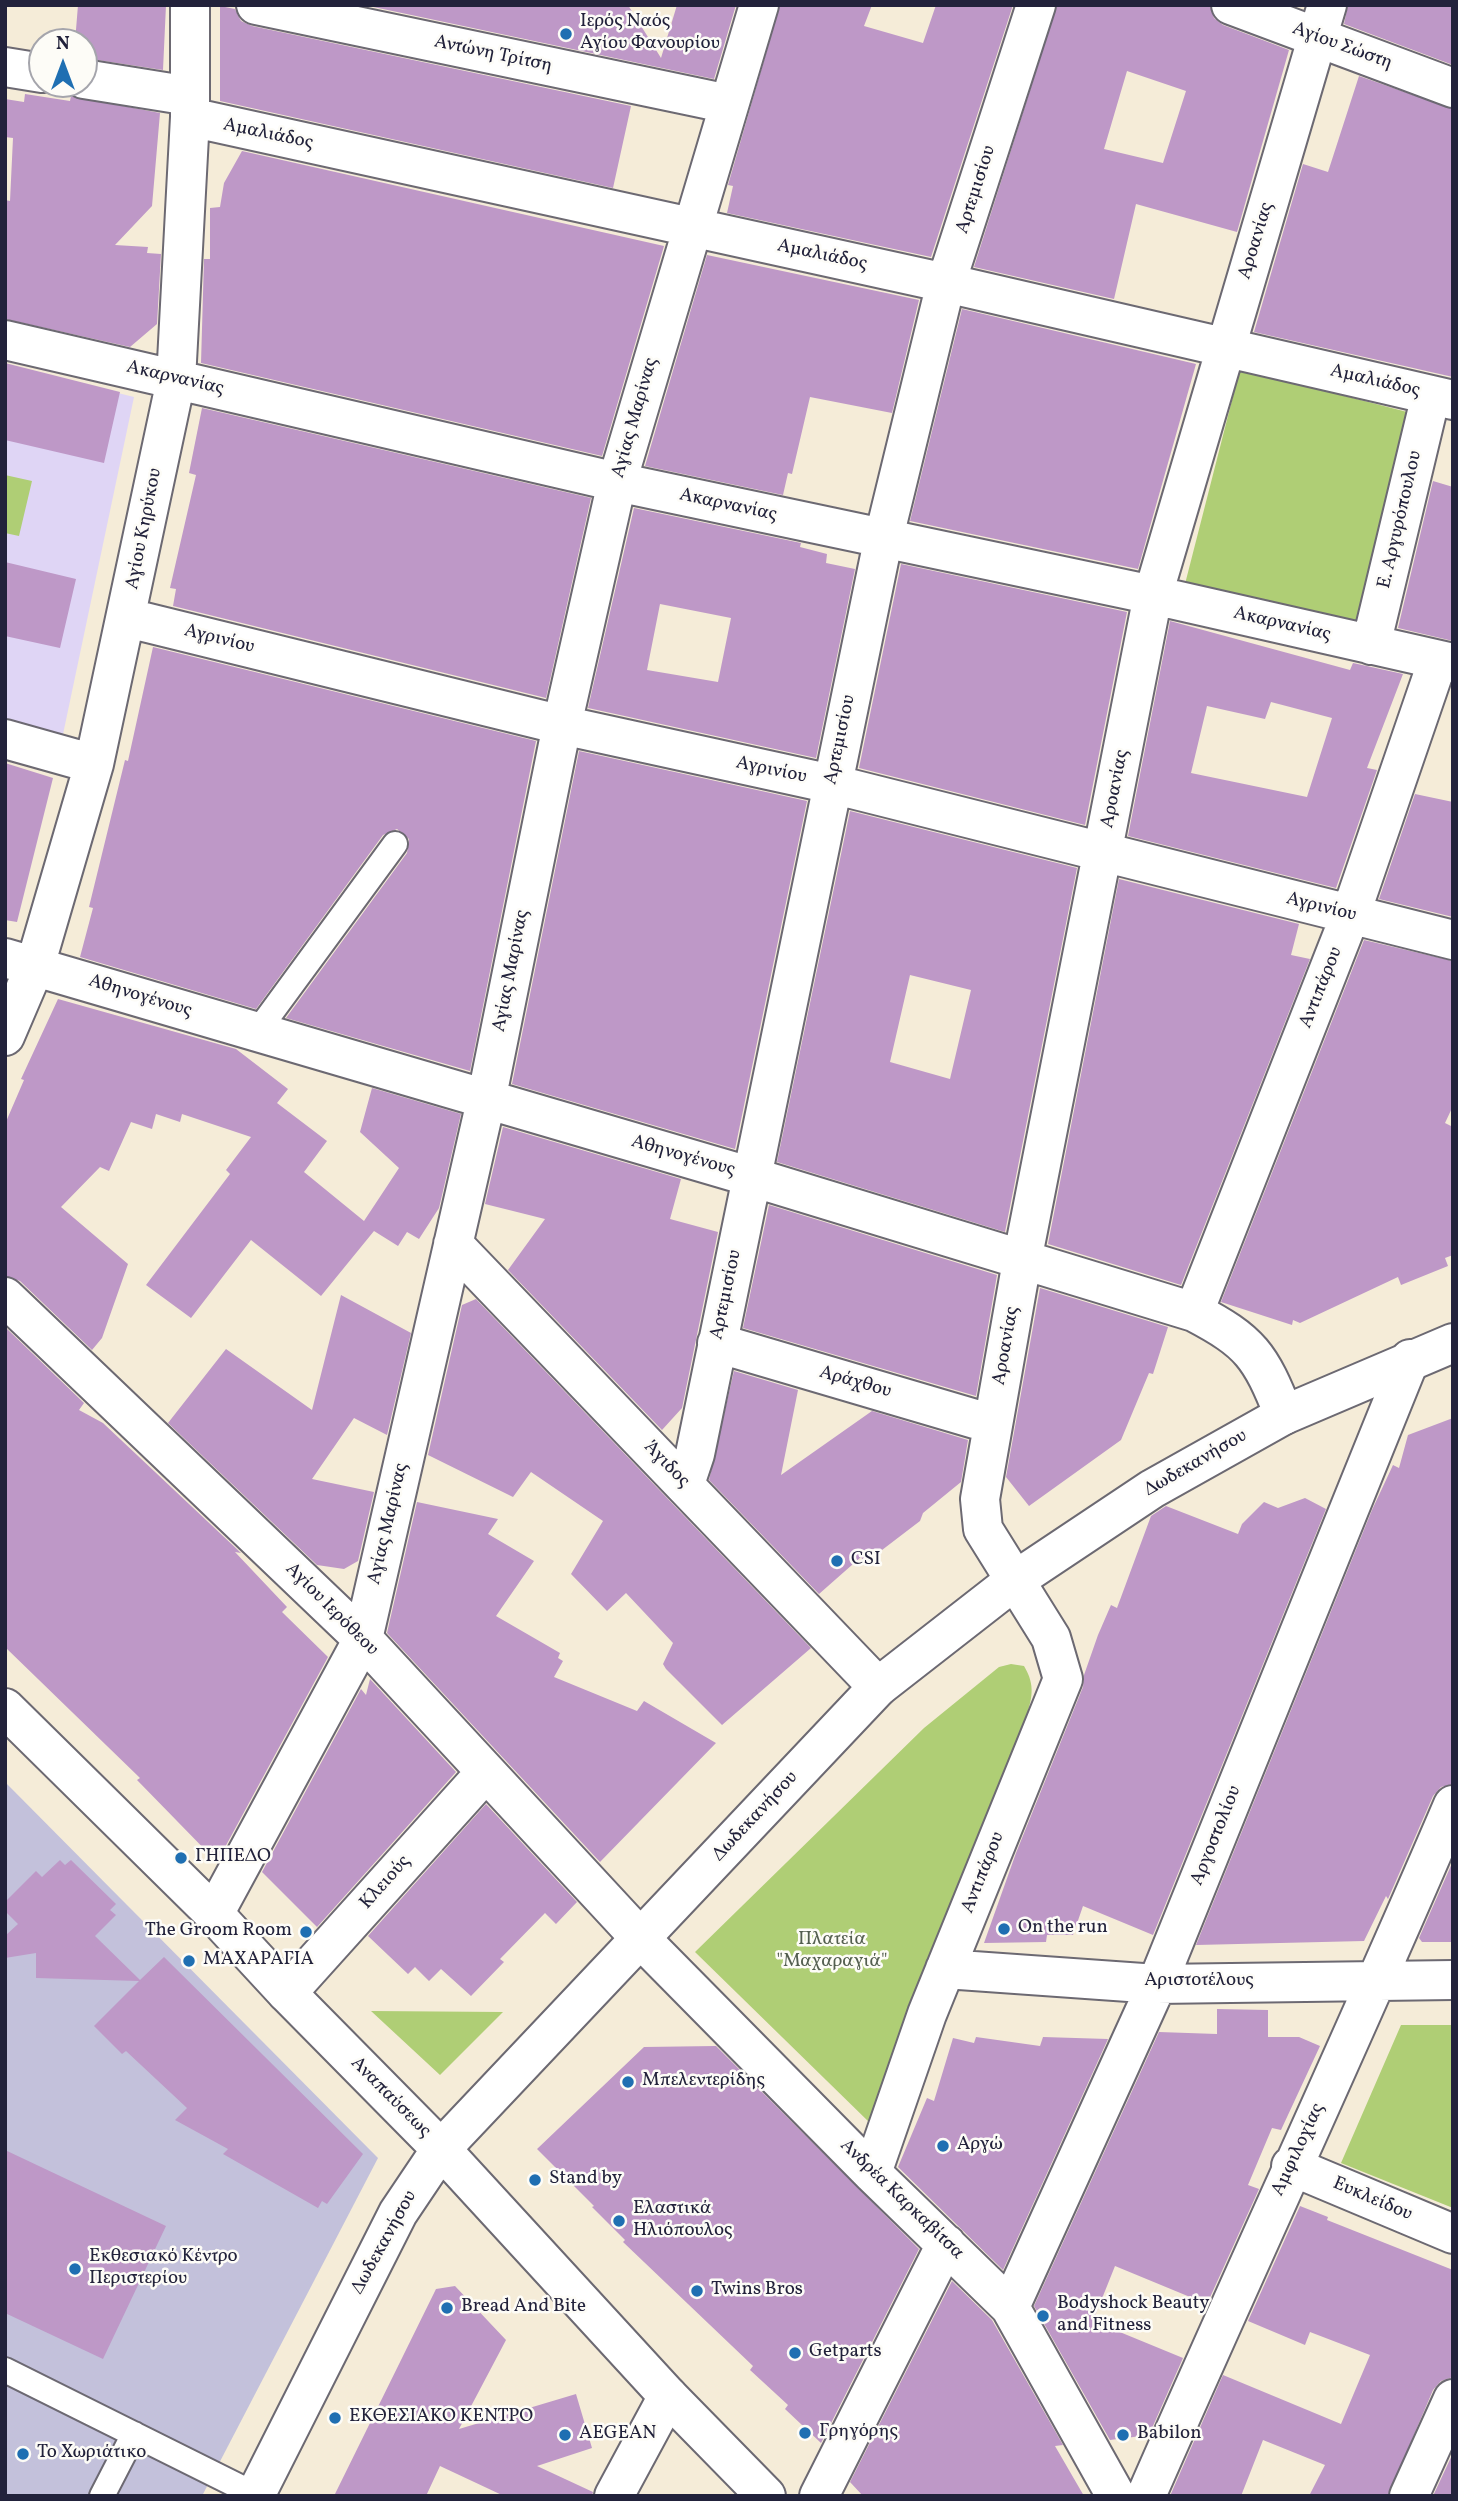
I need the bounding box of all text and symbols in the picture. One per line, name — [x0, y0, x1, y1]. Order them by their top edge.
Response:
place label: Ιερός Ναός Αγίου Φανουρίου — [580, 12, 720, 56]
street label: Αγίου Σώστη — [1289, 18, 1395, 76]
marker: Ιερός Ναός Αγίου Φανουρίου — [558, 26, 574, 42]
north arrow — [28, 28, 98, 98]
text: N — [56, 31, 70, 57]
street label: Αντώνη Τρίτση — [432, 31, 554, 79]
street label: Αμαλιάδος — [221, 114, 315, 156]
street label: Αρτεμισίου — [952, 143, 1002, 237]
street label: Αροανίας — [1234, 200, 1280, 282]
street label: Αμαλιάδος — [775, 235, 869, 277]
street label: Αγίας Μαρίνας — [608, 355, 664, 481]
street label: Ακαρνανίας — [124, 357, 226, 401]
street label: Αμαλιάδος — [1328, 361, 1422, 403]
street label: Ε. Αργυρόπουλου — [1374, 449, 1428, 591]
street label: Αγίου Κηρύκου — [122, 466, 168, 592]
street label: Ακαρνανίας — [677, 485, 779, 527]
street label: Ακαρνανίας — [1231, 603, 1333, 647]
street label: Αγρινίου — [181, 620, 257, 660]
street label: Αρτεμισίου — [820, 693, 862, 787]
street label: Αροανίας — [1097, 748, 1135, 830]
street label: Αγρινίου — [734, 752, 808, 790]
street label: Αγρινίου — [1283, 888, 1359, 928]
street label: Αγίας Μαρίνας — [489, 908, 535, 1034]
street label: Αντιπάρου — [1295, 944, 1349, 1032]
street label: Αθηνογένους — [85, 970, 195, 1024]
street label: Αθηνογένους — [628, 1131, 738, 1183]
street label: Αρτεμισίου — [706, 1248, 748, 1342]
street label: Αροανίας — [989, 1305, 1025, 1387]
street label: Αράχθου — [816, 1362, 894, 1404]
street label: Δωδεκανήσου — [1140, 1425, 1252, 1503]
street label: Άγιδος — [638, 1437, 694, 1493]
street label: Αγίας Μαρίνας — [364, 1461, 414, 1587]
place label: CSI — [851, 1550, 881, 1572]
marker: CSI — [829, 1553, 845, 1569]
street label: Αγίου Ιερόθεου — [280, 1559, 382, 1661]
street label: Δωδεκανήσου — [708, 1767, 804, 1867]
street label: Αργοστολίου — [1187, 1783, 1247, 1889]
street label: Αντιπάρου — [957, 1829, 1011, 1917]
place label: ΓΗΠΕΔΟ — [195, 1847, 271, 1869]
marker: ΓΗΠΕΔΟ — [173, 1850, 189, 1866]
street label: Κλειούς — [356, 1851, 416, 1915]
place label: On the run — [1018, 1918, 1108, 1940]
place label: The Groom Room — [145, 1921, 292, 1943]
marker: On the run — [996, 1921, 1012, 1937]
marker: The Groom Room — [298, 1924, 314, 1940]
park label: Πλατεία "Μαχαραγιά" — [777, 1930, 887, 1974]
place label: ΜΑΧΑΡΑΓΙΑ — [203, 1950, 314, 1972]
marker: ΜΑΧΑΡΑΓΙΑ — [181, 1953, 197, 1969]
street label: Αριστοτέλους — [1144, 1971, 1254, 1993]
street label: Αναπαύσεως — [345, 2053, 435, 2143]
place label: Μπελεντερίδης — [642, 2071, 765, 2093]
marker: Μπελεντερίδης — [620, 2074, 636, 2090]
street label: Αμφιλοχίας — [1268, 2100, 1330, 2200]
street label: Ανδρέα Καρκαβίτσα — [834, 2135, 968, 2265]
place label: Αργώ — [957, 2135, 1003, 2157]
marker: Αργώ — [935, 2138, 951, 2154]
place label: Stand by — [549, 2169, 622, 2191]
marker: Stand by — [527, 2172, 543, 2188]
street label: Ευκλείδου — [1329, 2173, 1415, 2227]
street label: Δωδεκανήσου — [347, 2187, 423, 2299]
place label: Ελαστικά Ηλιόπουλος — [633, 2199, 733, 2243]
marker: Ελαστικά Ηλιόπουλος — [611, 2213, 627, 2229]
place label: Εκθεσιακό Κέντρο Περιστερίου — [89, 2247, 238, 2291]
marker: Εκθεσιακό Κέντρο Περιστερίου — [67, 2261, 83, 2277]
place label: Twins Bros — [711, 2280, 803, 2302]
marker: Twins Bros — [689, 2283, 705, 2299]
place label: Bodyshock Beauty and Fitness — [1057, 2294, 1210, 2338]
place label: Bread And Bite — [461, 2297, 586, 2319]
marker: Bread And Bite — [439, 2300, 455, 2316]
marker: Bodyshock Beauty and Fitness — [1035, 2308, 1051, 2324]
place label: Getparts — [809, 2342, 882, 2364]
marker: Getparts — [787, 2345, 803, 2361]
place label: ΕΚΘΕΣΙΑΚΟ ΚΕΝΤΡΟ — [349, 2407, 533, 2429]
marker: ΕΚΘΕΣΙΑΚΟ ΚΕΝΤΡΟ — [327, 2410, 343, 2426]
place label: Γρηγόρης — [819, 2422, 898, 2444]
place label: AEGEAN — [579, 2424, 656, 2446]
place label: Babilon — [1137, 2424, 1202, 2446]
marker: Γρηγόρης — [797, 2425, 813, 2441]
marker: AEGEAN — [557, 2427, 573, 2443]
marker: Babilon — [1115, 2427, 1131, 2443]
place label: Το Χωριάτικο — [37, 2443, 146, 2465]
marker: Το Χωριάτικο — [15, 2446, 31, 2462]

